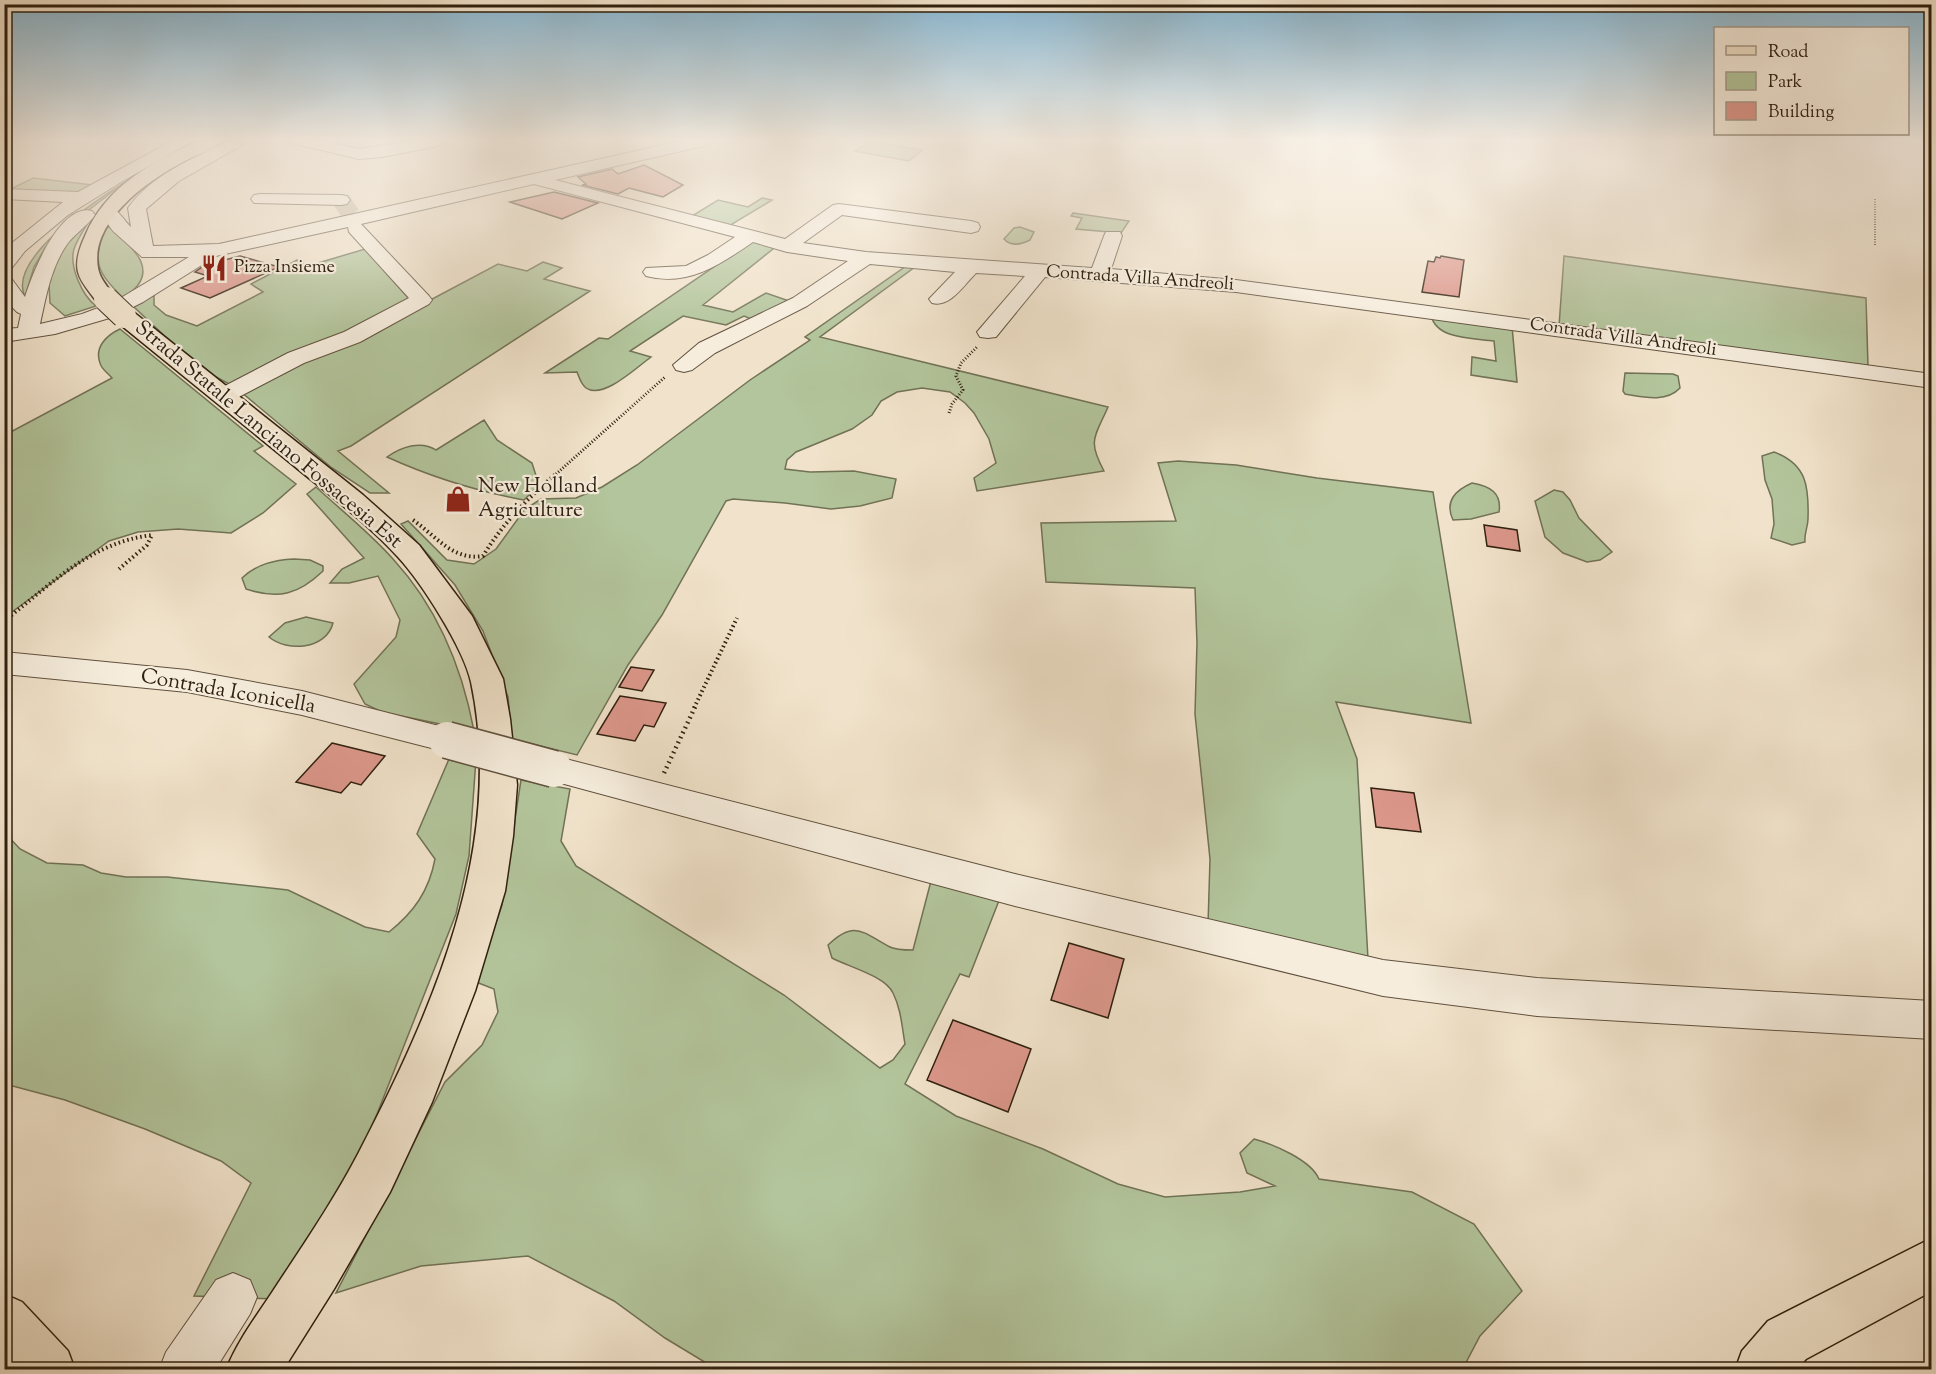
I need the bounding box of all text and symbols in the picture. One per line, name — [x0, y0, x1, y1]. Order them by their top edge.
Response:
legend — [1714, 27, 1909, 135]
text: Road — [1768, 40, 1808, 66]
text: Park — [1768, 70, 1803, 96]
text: Building — [1768, 100, 1834, 126]
restaurant icon: Pizza Insieme — [199, 253, 229, 283]
place label: Pizza Insieme — [234, 255, 335, 281]
street label: Contrada Villa Andreoli — [1045, 259, 1235, 299]
street label: Contrada Villa Andreoli — [1528, 312, 1718, 364]
street label: Strada Statale Lanciano Fossacesia Est — [128, 314, 408, 556]
place label: New Holland Agriculture — [478, 472, 598, 526]
shop icon: New Holland Agriculture — [443, 484, 473, 514]
street label: Contrada Iconicella — [138, 662, 318, 722]

